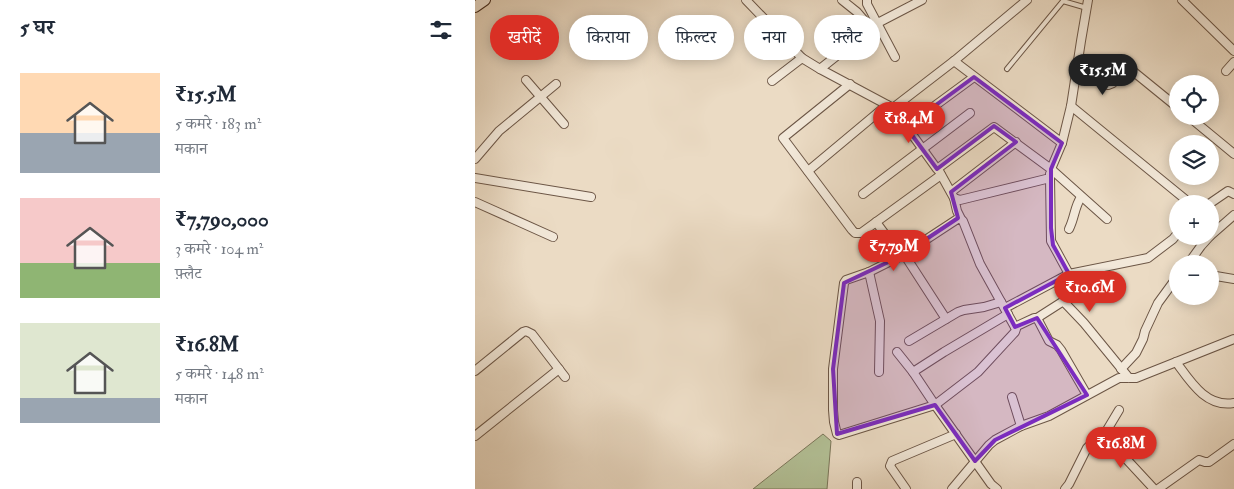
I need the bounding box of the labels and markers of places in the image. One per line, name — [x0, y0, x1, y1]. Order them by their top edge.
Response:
pin: ₹15.5M — [1062, 54, 1144, 96]
pin: ₹18.4M — [868, 102, 950, 144]
pin: ₹7.79M — [853, 230, 935, 272]
pin: ₹10.6M — [1049, 270, 1131, 313]
pin: ₹16.8M — [1080, 426, 1162, 469]

